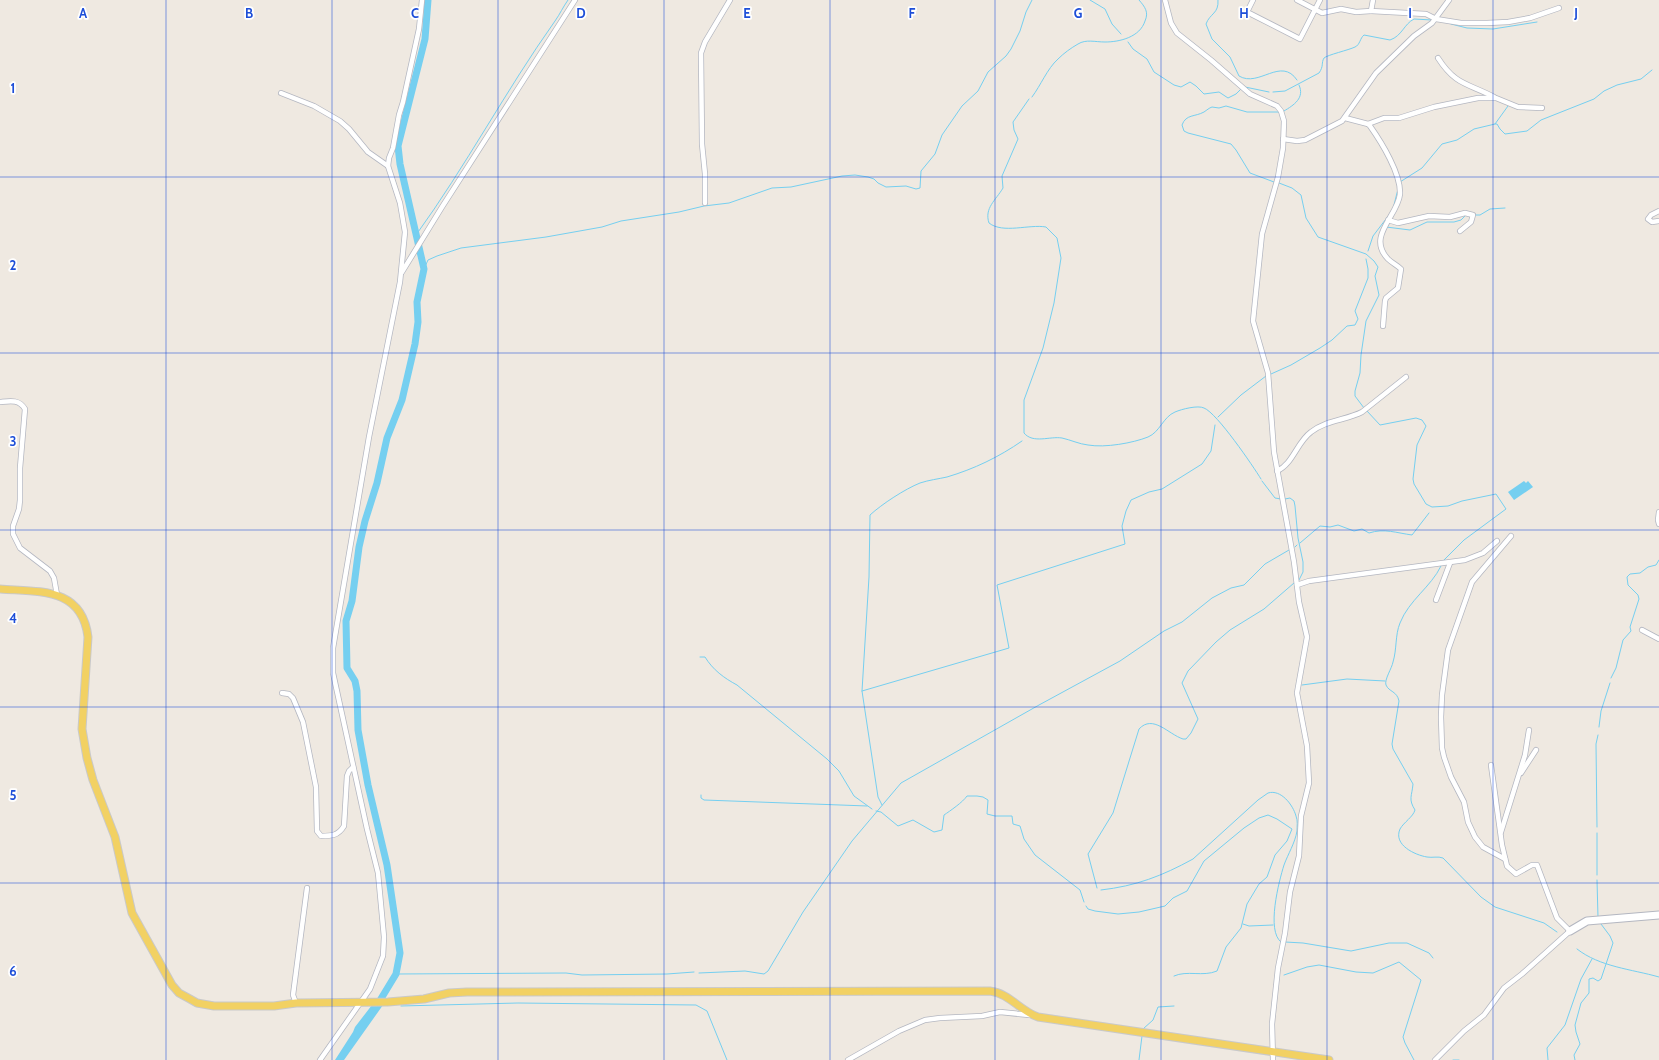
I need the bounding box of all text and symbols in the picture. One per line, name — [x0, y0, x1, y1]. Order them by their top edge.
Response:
text: A — [79, 5, 88, 21]
text: B — [245, 5, 253, 21]
text: C — [411, 5, 419, 21]
text: D — [576, 5, 586, 21]
text: E — [743, 5, 751, 21]
text: F — [909, 5, 916, 21]
text: G — [1074, 5, 1083, 21]
text: H — [1239, 5, 1249, 21]
text: I — [1408, 5, 1412, 21]
text: J — [1573, 5, 1578, 21]
text: 1 — [11, 80, 15, 96]
text: 2 — [10, 257, 17, 273]
text: 3 — [9, 433, 17, 449]
text: 4 — [9, 610, 17, 626]
text: 5 — [10, 787, 17, 803]
text: 6 — [9, 963, 17, 979]

